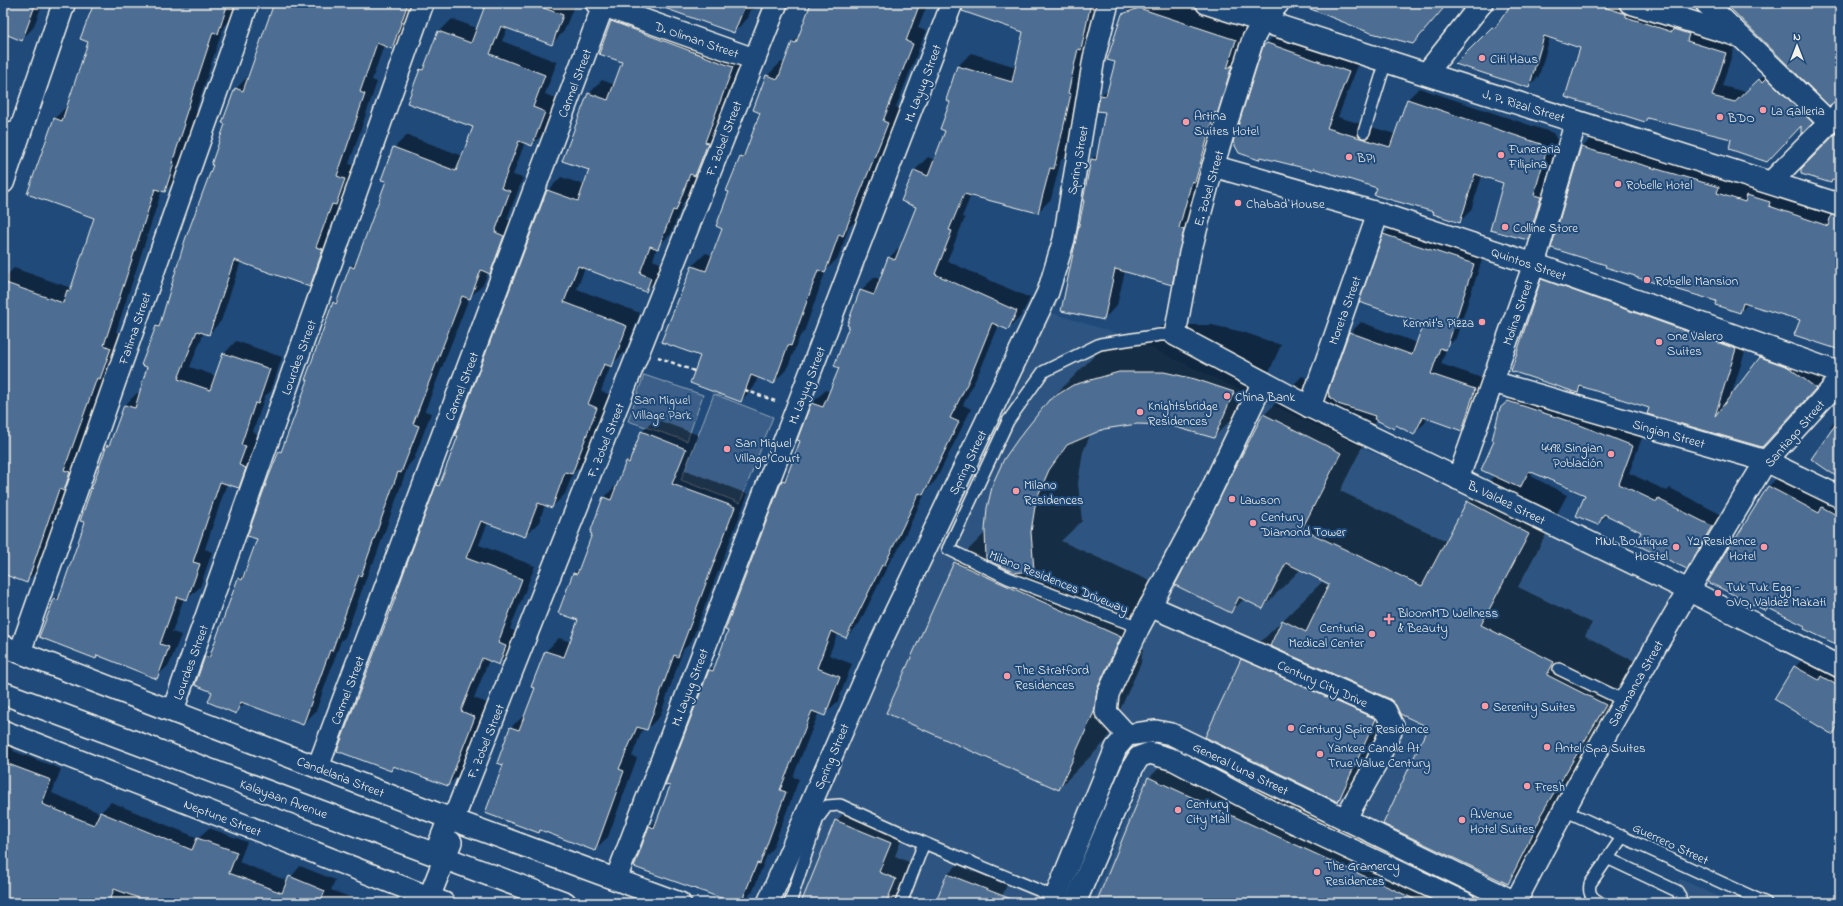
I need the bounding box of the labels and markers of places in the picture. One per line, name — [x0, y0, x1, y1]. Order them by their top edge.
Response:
place label: Citi Haus — [1490, 50, 1538, 69]
marker: Citi Haus — [1477, 53, 1487, 63]
place label: La Galleria — [1771, 102, 1825, 121]
marker: La Galleria — [1758, 105, 1768, 115]
place label: Artina Suites Hotel — [1194, 107, 1259, 141]
place label: BDO — [1727, 109, 1755, 128]
marker: BDO — [1715, 112, 1725, 122]
marker: Artina Suites Hotel — [1181, 117, 1191, 127]
place label: Funeraria Filipina — [1508, 140, 1561, 174]
place label: BPI — [1356, 149, 1376, 168]
marker: Funeraria Filipina — [1496, 150, 1506, 160]
marker: BPI — [1344, 152, 1354, 162]
place label: Robelle Hotel — [1626, 176, 1692, 195]
marker: Robelle Hotel — [1613, 179, 1623, 189]
place label: Chabad House — [1246, 195, 1325, 214]
marker: Chabad House — [1233, 198, 1243, 208]
place label: Colline Store — [1513, 219, 1578, 238]
marker: Colline Store — [1500, 222, 1510, 232]
place label: Robelle Mansion — [1655, 272, 1738, 291]
marker: Robelle Mansion — [1642, 275, 1652, 285]
place label: Kermit's Pizza — [1403, 314, 1474, 333]
marker: Kermit's Pizza — [1477, 317, 1487, 327]
place label: One Valero Suites — [1667, 327, 1723, 361]
marker: One Valero Suites — [1654, 337, 1664, 347]
place label: China Bank — [1235, 388, 1296, 407]
marker: China Bank — [1222, 391, 1232, 401]
place label: Knightsbridge Residences — [1148, 397, 1218, 431]
marker: Knightsbridge Residences — [1135, 407, 1145, 417]
place label: San Miguel Village Court — [734, 434, 801, 469]
place label: 4498 Singian Población — [1542, 439, 1603, 473]
marker: San Miguel Village Court — [722, 444, 732, 454]
marker: 4498 Singian Población — [1606, 449, 1616, 459]
place label: Milano Residences — [1024, 476, 1084, 510]
marker: Milano Residences — [1011, 486, 1021, 496]
place label: Lawson — [1240, 491, 1280, 510]
marker: Lawson — [1227, 494, 1237, 504]
place label: Century Diamond Tower — [1260, 508, 1347, 542]
marker: Century Diamond Tower — [1248, 518, 1258, 528]
place label: MNL Boutique Hostel — [1595, 532, 1668, 566]
place label: Y2 Residence Hotel — [1687, 532, 1756, 566]
marker: MNL Boutique Hostel — [1671, 542, 1681, 552]
marker: Y2 Residence Hotel — [1759, 542, 1769, 552]
place label: Tuk Tuk Egg - OVO, Valdez Makati — [1726, 578, 1826, 612]
marker: Tuk Tuk Egg - OVO, Valdez Makati — [1713, 588, 1723, 598]
place label: BloomMD Wellness & Beauty — [1397, 604, 1499, 639]
marker: BloomMD Wellness & Beauty — [1383, 613, 1395, 625]
place label: Centuria Medical Center — [1289, 619, 1365, 653]
marker: Centuria Medical Center — [1367, 629, 1377, 639]
place label: The Stratford Residences — [1015, 661, 1090, 695]
marker: The Stratford Residences — [1002, 671, 1012, 681]
place label: Serenity Suites — [1493, 698, 1576, 718]
marker: Serenity Suites — [1480, 701, 1490, 711]
place label: Century Spire Residence — [1299, 720, 1429, 740]
marker: Century Spire Residence — [1286, 723, 1296, 733]
place label: Yankee Candle At True Value Century — [1328, 739, 1430, 774]
place label: Antel Spa Suites — [1555, 739, 1646, 758]
marker: Antel Spa Suites — [1542, 742, 1552, 752]
marker: Yankee Candle At True Value Century — [1315, 749, 1325, 759]
place label: Fresh — [1534, 778, 1565, 797]
marker: Fresh — [1522, 781, 1532, 791]
place label: Century City Mall — [1186, 795, 1230, 830]
marker: Century City Mall — [1173, 805, 1183, 815]
place label: A.Venue Hotel Suites — [1470, 805, 1535, 839]
marker: A.Venue Hotel Suites — [1457, 815, 1467, 825]
place label: The Gramercy Residences — [1325, 857, 1400, 891]
marker: The Gramercy Residences — [1312, 867, 1322, 877]

